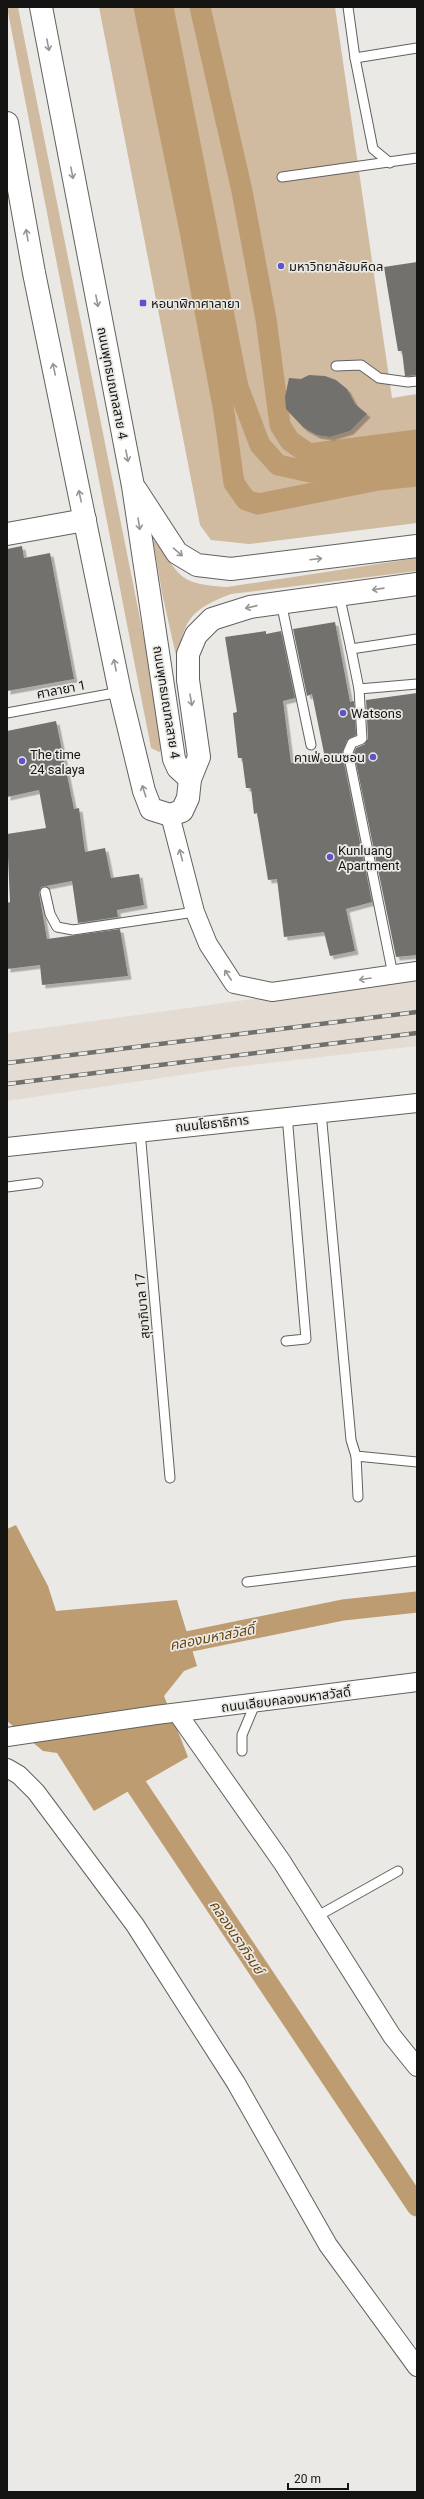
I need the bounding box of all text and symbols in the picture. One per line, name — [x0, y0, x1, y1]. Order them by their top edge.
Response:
one-way arrow — [44, 38, 52, 51]
one-way arrow — [69, 166, 77, 179]
one-way arrow — [23, 229, 31, 242]
place label: มหาวิทยาลัยมหิดล — [289, 259, 383, 274]
marker: มหาวิทยาลัยมหิดล — [276, 261, 286, 271]
one-way arrow — [93, 294, 101, 307]
place label: หอนาฬิกาศาลายา — [151, 296, 240, 311]
marker: หอนาฬิกาศาลายา — [138, 298, 148, 308]
street label: ถนนพุทธมณฑลสาย 4 — [94, 326, 131, 441]
one-way arrow — [49, 363, 57, 376]
one-way arrow — [123, 449, 131, 462]
one-way arrow — [76, 490, 84, 503]
one-way arrow — [135, 517, 143, 530]
one-way arrow — [173, 548, 183, 557]
one-way arrow — [309, 555, 322, 563]
one-way arrow — [372, 585, 385, 593]
one-way arrow — [245, 604, 258, 612]
street label: ถนนพุทธมณฑลสาย 4 — [150, 645, 183, 760]
one-way arrow — [110, 659, 118, 672]
street label: ศาลายา 1 — [35, 677, 87, 702]
one-way arrow — [187, 693, 195, 706]
place label: Watsons — [351, 706, 402, 721]
marker: Watsons — [338, 708, 348, 718]
place label: The time 24 salaya — [30, 747, 85, 777]
place label: คาเฟ่ อเมซอน — [294, 750, 365, 765]
marker: คาเฟ่ อเมซอน — [368, 752, 378, 762]
marker: The time 24 salaya — [17, 756, 27, 766]
one-way arrow — [140, 786, 148, 798]
place label: Kunluang Apartment — [338, 843, 400, 873]
one-way arrow — [176, 848, 184, 861]
marker: Kunluang Apartment — [325, 852, 335, 862]
one-way arrow — [224, 969, 232, 980]
one-way arrow — [359, 975, 372, 983]
street label: ถนนโยธาธิการ — [174, 1112, 250, 1135]
street label: สุขาภิบาล 17 — [132, 1272, 153, 1340]
water label: คลองมหาสวัสดิ์ — [168, 1620, 260, 1653]
street label: ถนนเลียบคลองมหาสวัสดิ์ — [220, 1684, 352, 1715]
water label: คลองนราภิรมย์ — [206, 1897, 269, 1979]
scale bar — [288, 2465, 348, 2491]
text: 20 m — [294, 2472, 321, 2486]

